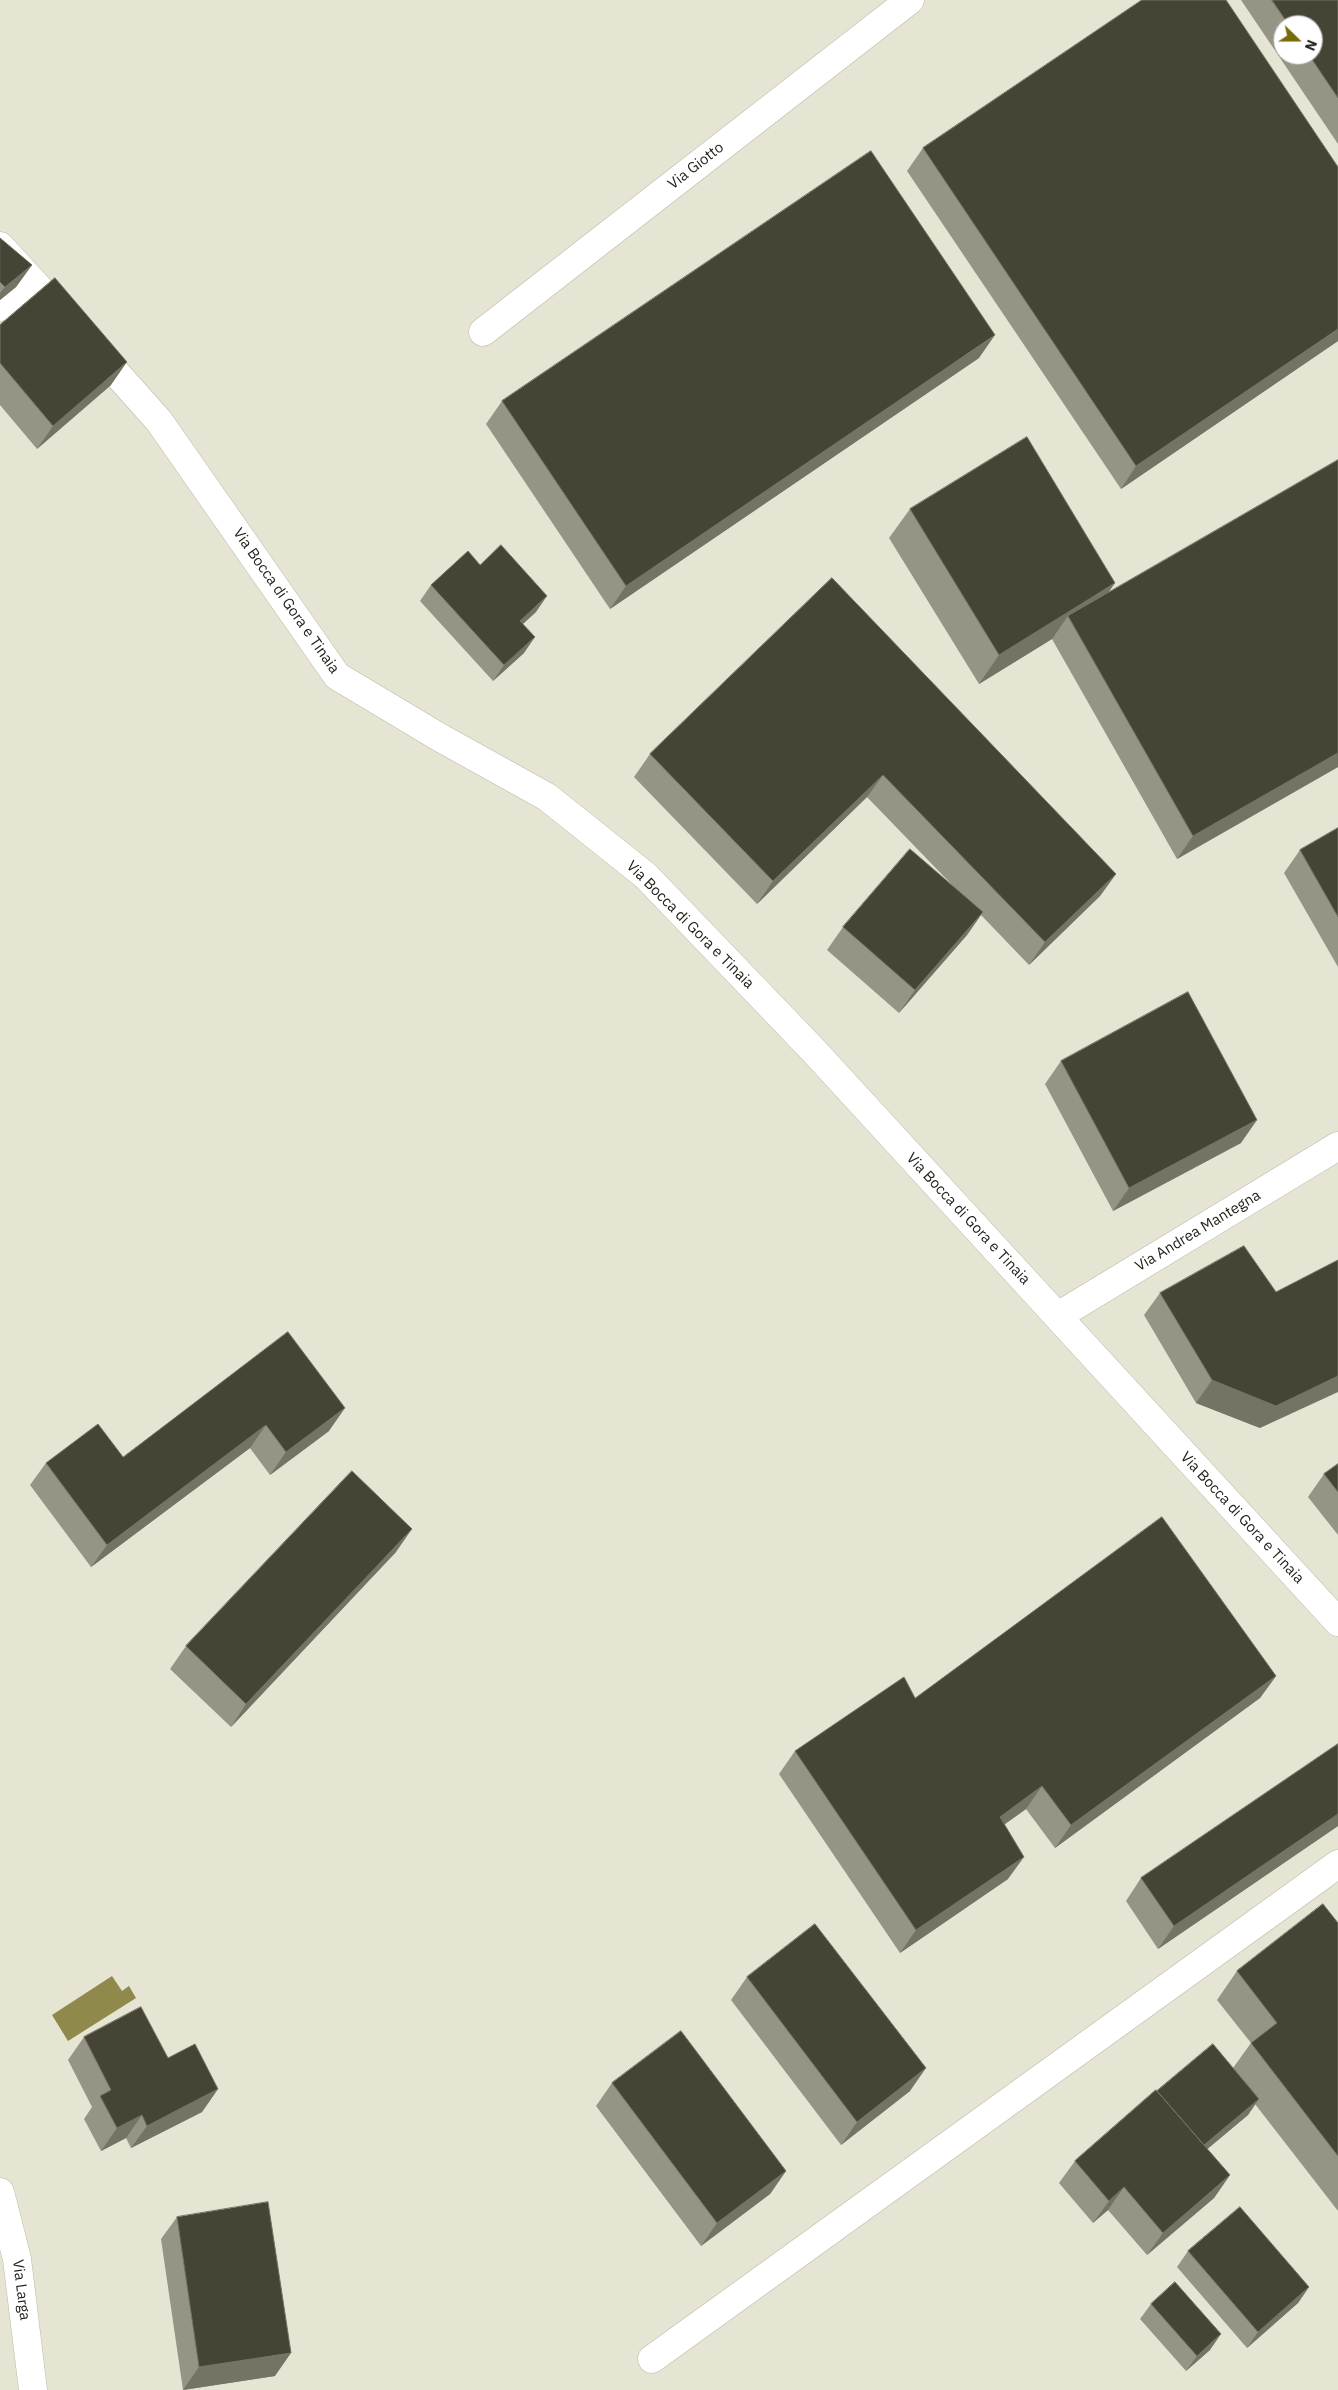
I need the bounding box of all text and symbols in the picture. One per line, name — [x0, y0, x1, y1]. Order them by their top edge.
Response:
north arrow — [1273, 15, 1323, 65]
text: N — [1301, 37, 1321, 53]
street label: Via Giotto — [665, 139, 727, 193]
street label: Via Bocca di Gora e Tinaia — [229, 525, 343, 677]
street label: Via Bocca di Gora e Tinaia — [622, 857, 758, 993]
street label: Via Bocca di Gora e Tinaia — [902, 1149, 1034, 1289]
street label: Via Andrea Mantegna — [1132, 1186, 1264, 1276]
street label: Via Bocca di Gora e Tinaia — [1176, 1448, 1308, 1588]
street label: Via Larga — [8, 2259, 34, 2321]

